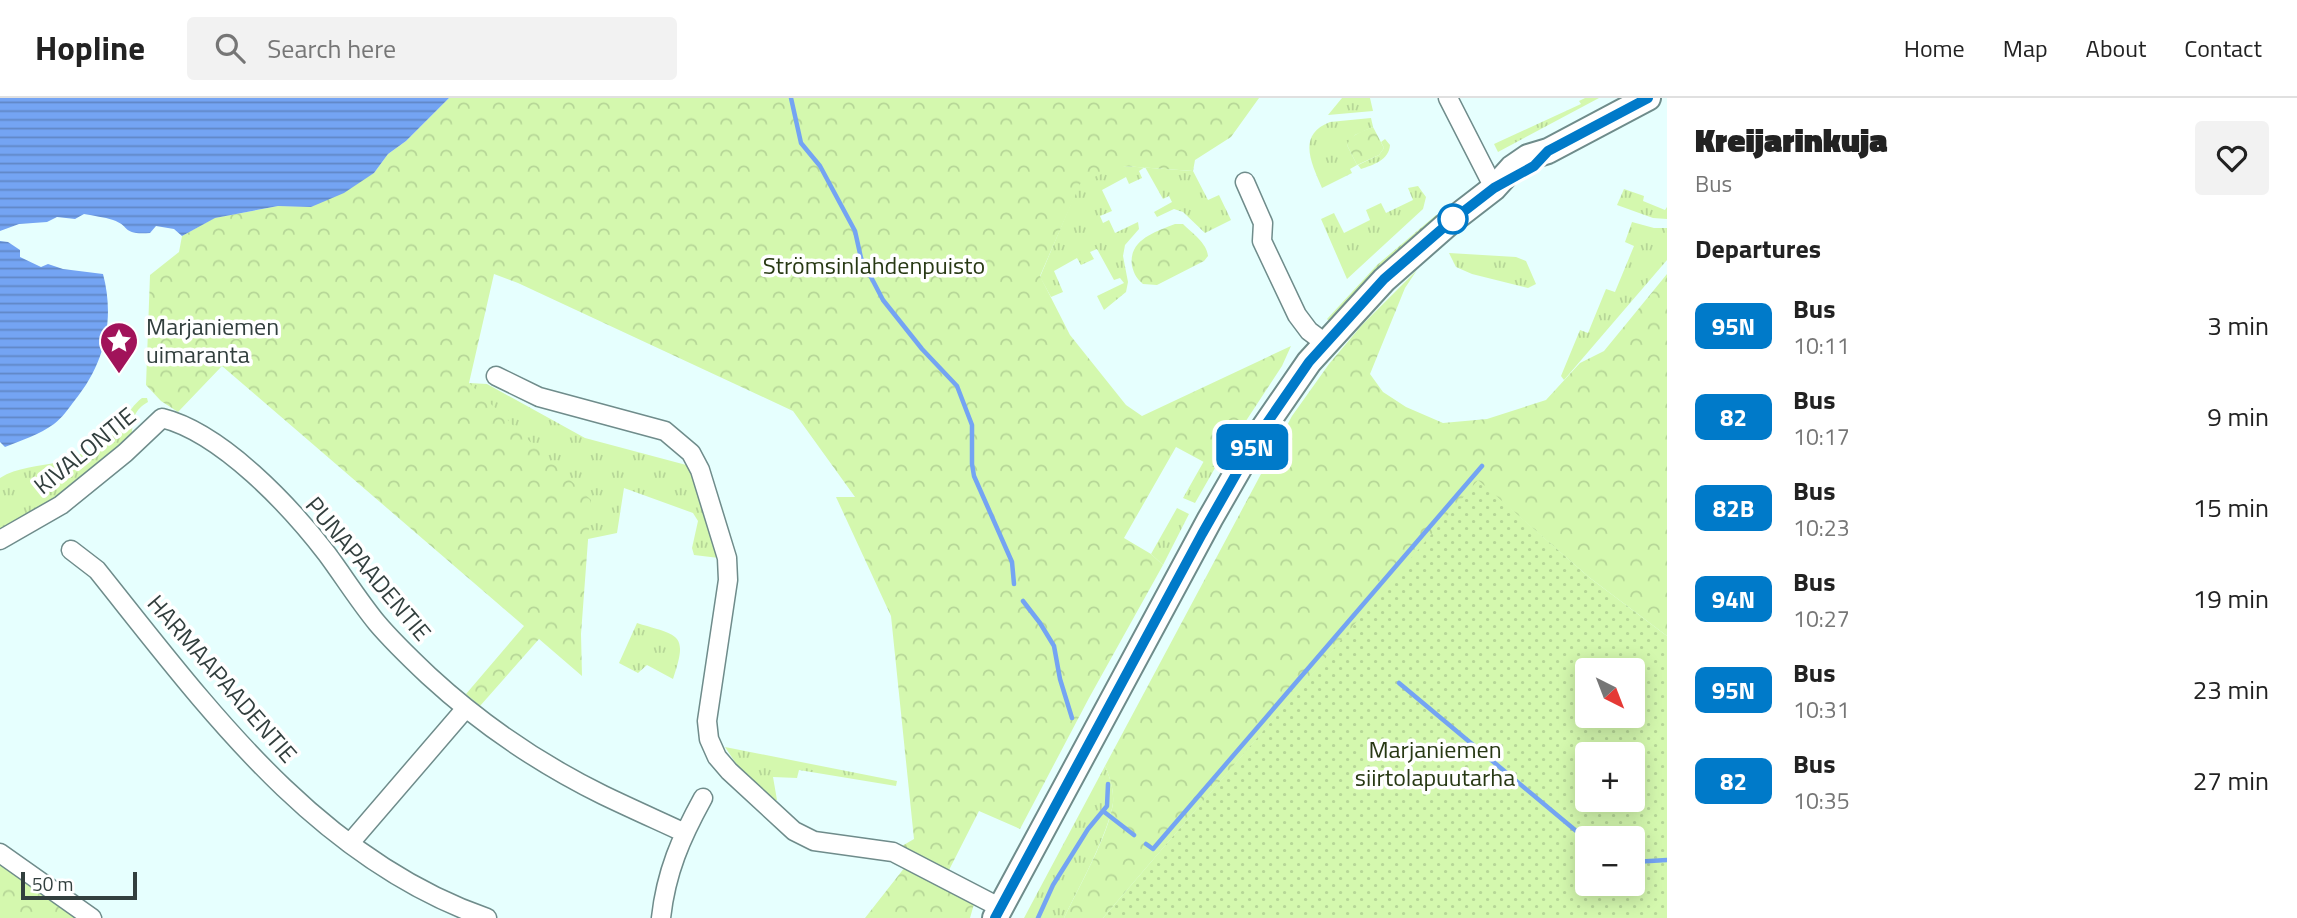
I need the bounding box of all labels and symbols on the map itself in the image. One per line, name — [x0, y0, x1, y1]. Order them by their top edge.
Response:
unlabelled marker — [1438, 204, 1468, 234]
park label: Strömsinlahdenpuisto — [763, 247, 985, 283]
place label: Marjaniemen uimaranta — [146, 308, 279, 372]
place icon: Marjaniemen uimaranta — [98, 320, 140, 375]
street label: KIVALONTIE — [26, 398, 143, 503]
line badge: 95N — [1212, 424, 1292, 470]
street label: PUNAPAADENTIE — [297, 488, 440, 649]
street label: HARMAAPAADENTIE — [139, 586, 306, 771]
north arrow — [1575, 658, 1645, 728]
park label: Marjaniemen siirtolapuutarha — [1355, 731, 1515, 795]
scale bar — [21, 869, 136, 901]

